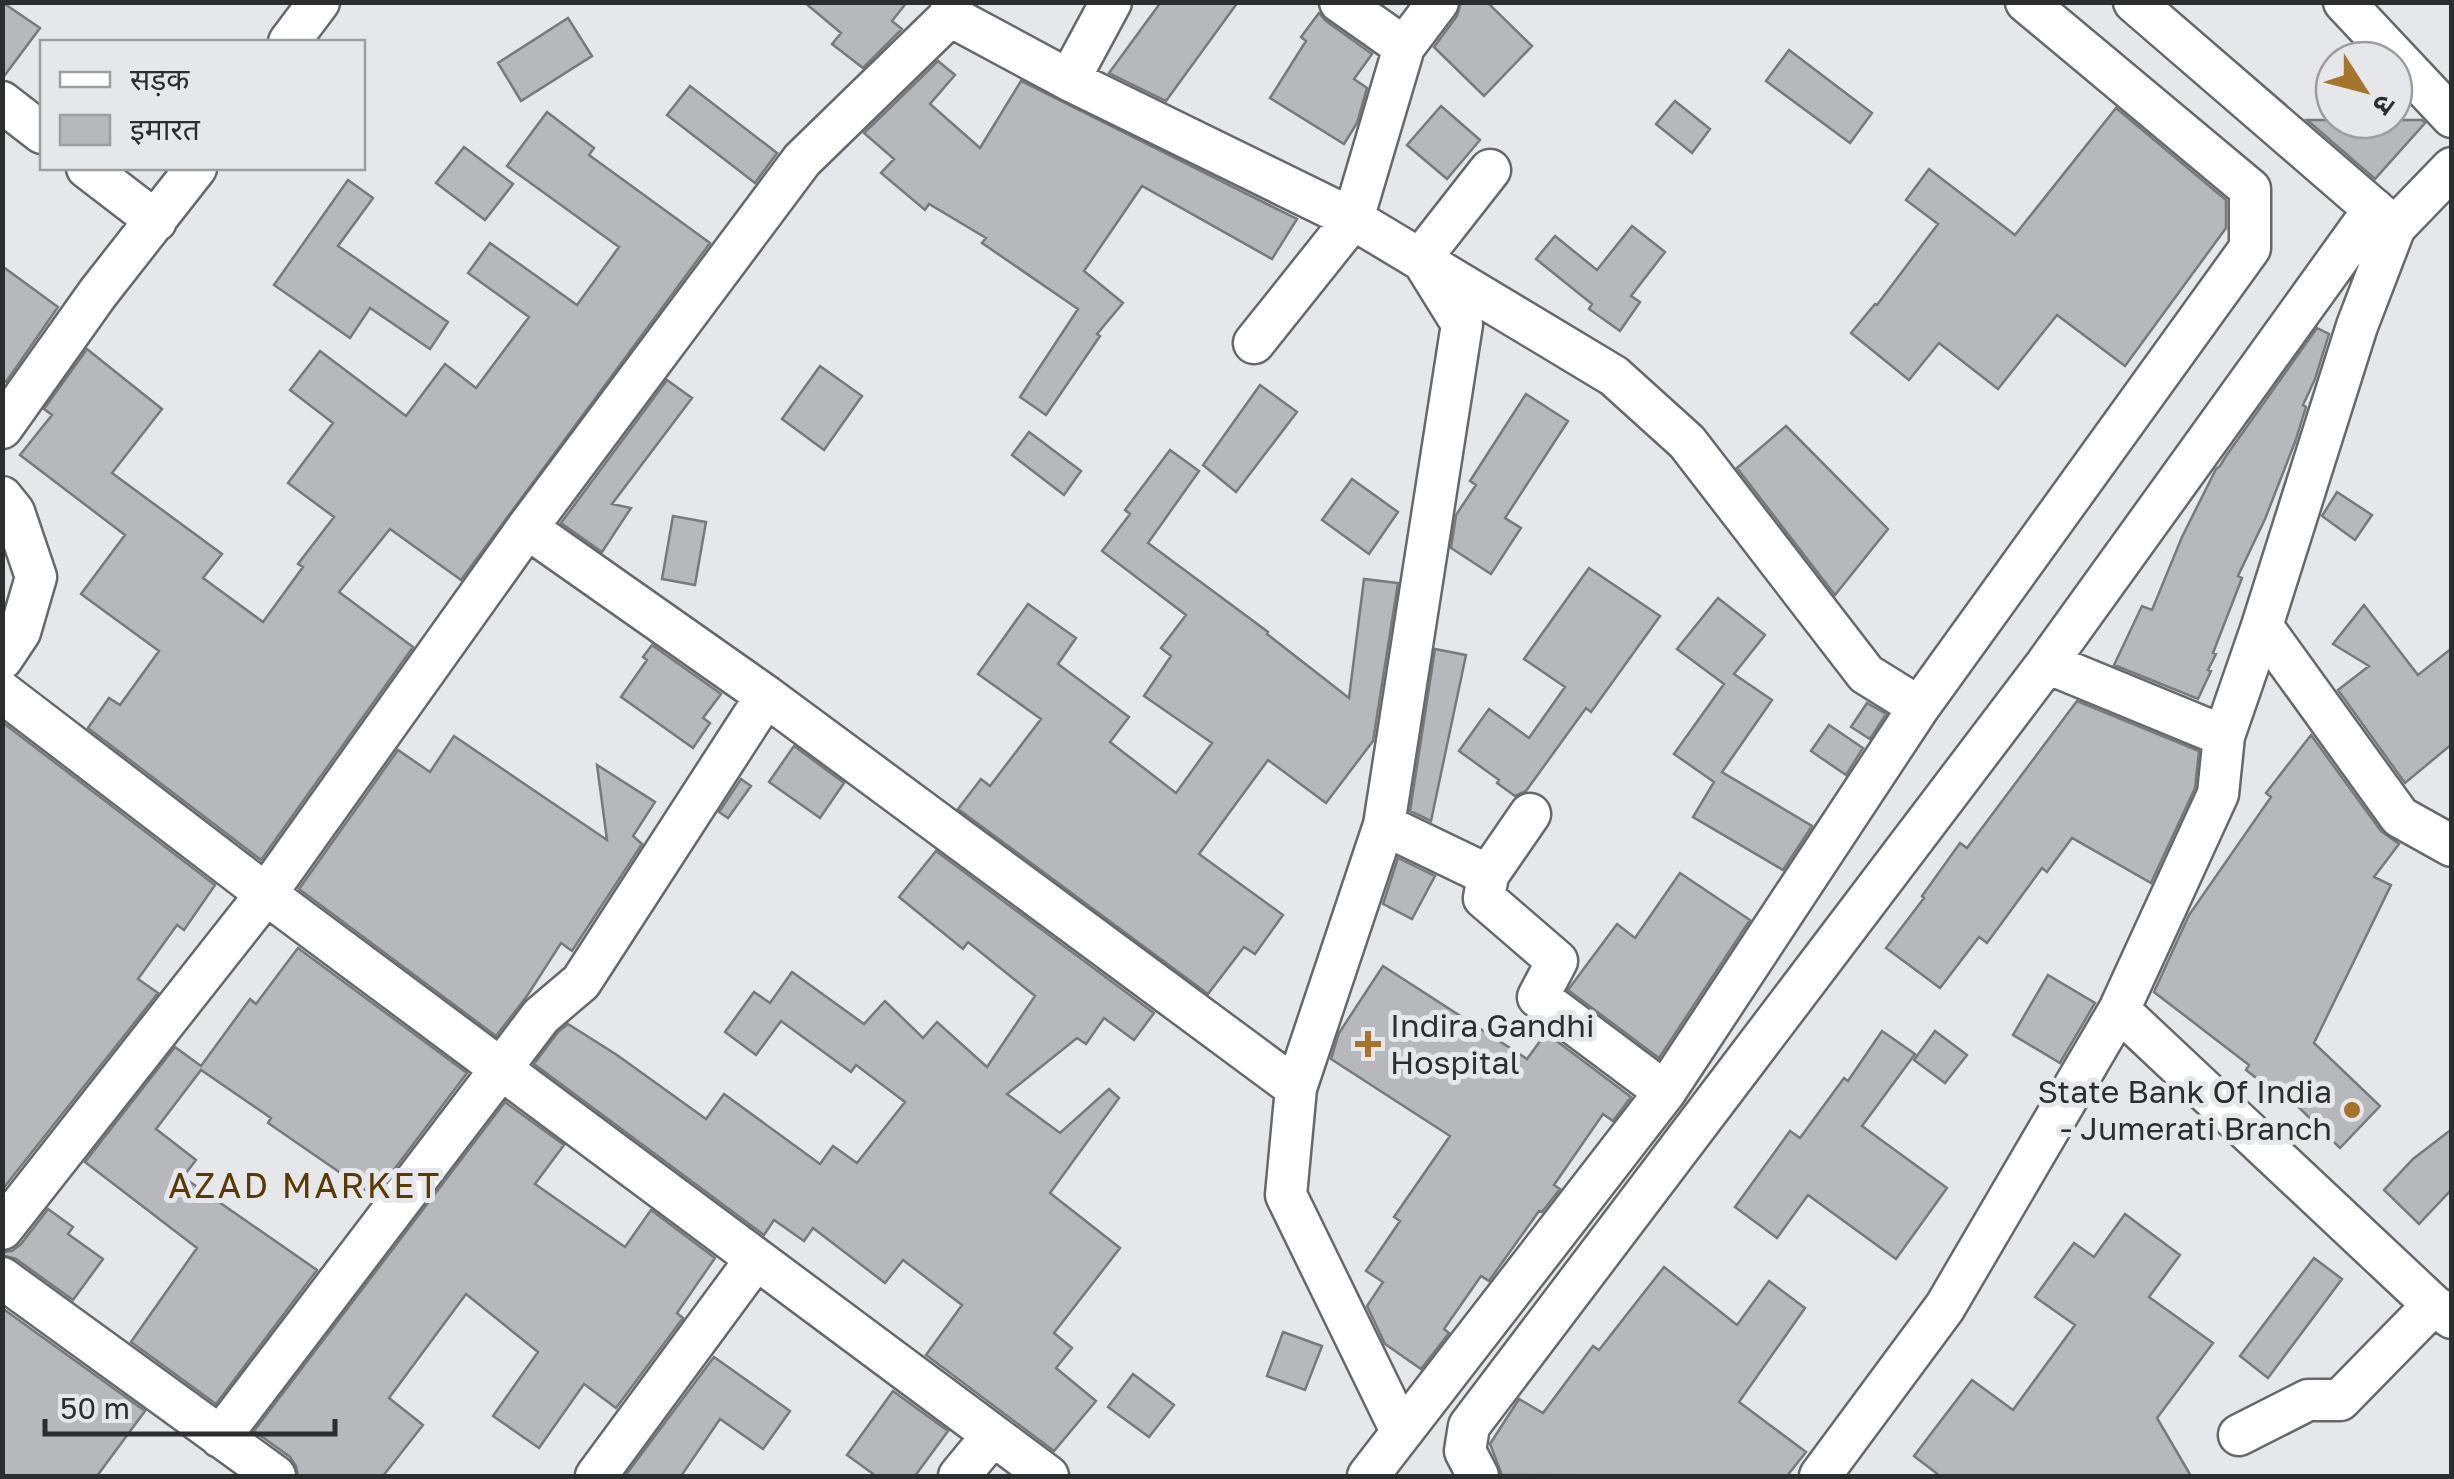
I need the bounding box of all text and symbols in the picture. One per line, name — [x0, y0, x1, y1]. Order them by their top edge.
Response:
legend — [40, 40, 365, 170]
north arrow — [2314, 40, 2414, 140]
text: सड़क — [130, 61, 190, 97]
text: उ — [2366, 89, 2403, 122]
text: इमारत — [130, 111, 201, 147]
place label: Indira Gandhi Hospital — [1390, 1006, 1594, 1081]
marker: Indira Gandhi Hospital — [1355, 1031, 1381, 1057]
place label: State Bank Of India - Jumerati Branch — [2038, 1072, 2332, 1147]
marker: State Bank Of India - Jumerati Branch — [2341, 1099, 2363, 1121]
district label: AZAD MARKET — [168, 1164, 442, 1206]
scale bar — [45, 1374, 335, 1436]
text: 50 m — [60, 1390, 130, 1426]

